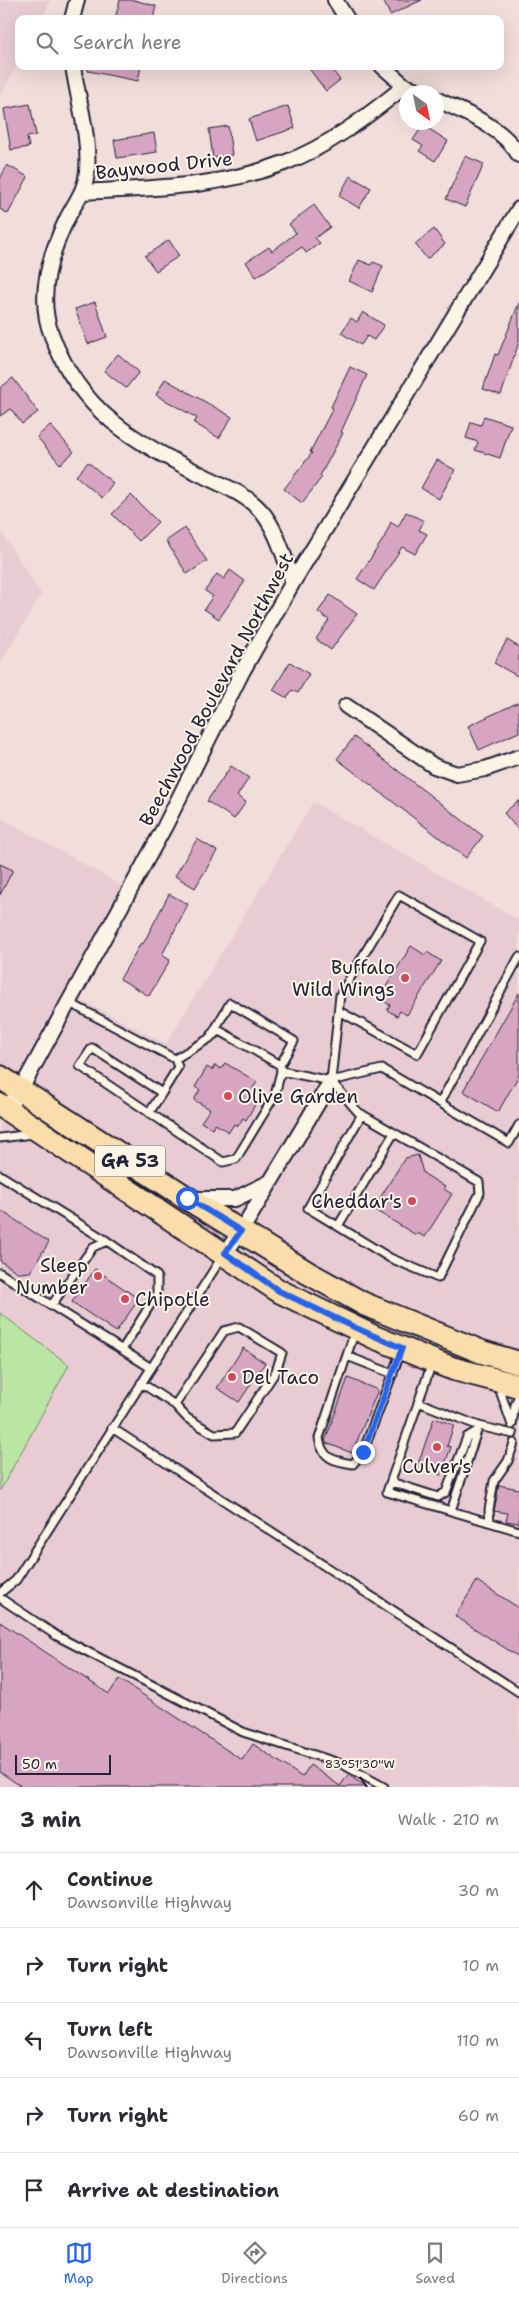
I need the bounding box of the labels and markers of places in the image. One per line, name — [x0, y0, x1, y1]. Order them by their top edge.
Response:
place label: Buffalo Wild Wings — [292, 955, 395, 1002]
marker: Buffalo Wild Wings — [399, 972, 411, 984]
place label: Olive Garden — [238, 1084, 358, 1109]
marker: Olive Garden — [222, 1090, 234, 1102]
place label: Cheddar's — [311, 1189, 402, 1214]
marker: Cheddar's — [406, 1195, 418, 1207]
place label: Sleep Number — [16, 1253, 88, 1300]
marker: Sleep Number — [92, 1270, 104, 1282]
place label: Chipotle — [135, 1287, 210, 1312]
marker: Chipotle — [119, 1293, 131, 1305]
place label: Del Taco — [242, 1365, 319, 1390]
marker: Del Taco — [226, 1371, 238, 1383]
marker: Culver's — [431, 1441, 443, 1453]
place label: Culver's — [402, 1454, 472, 1479]

